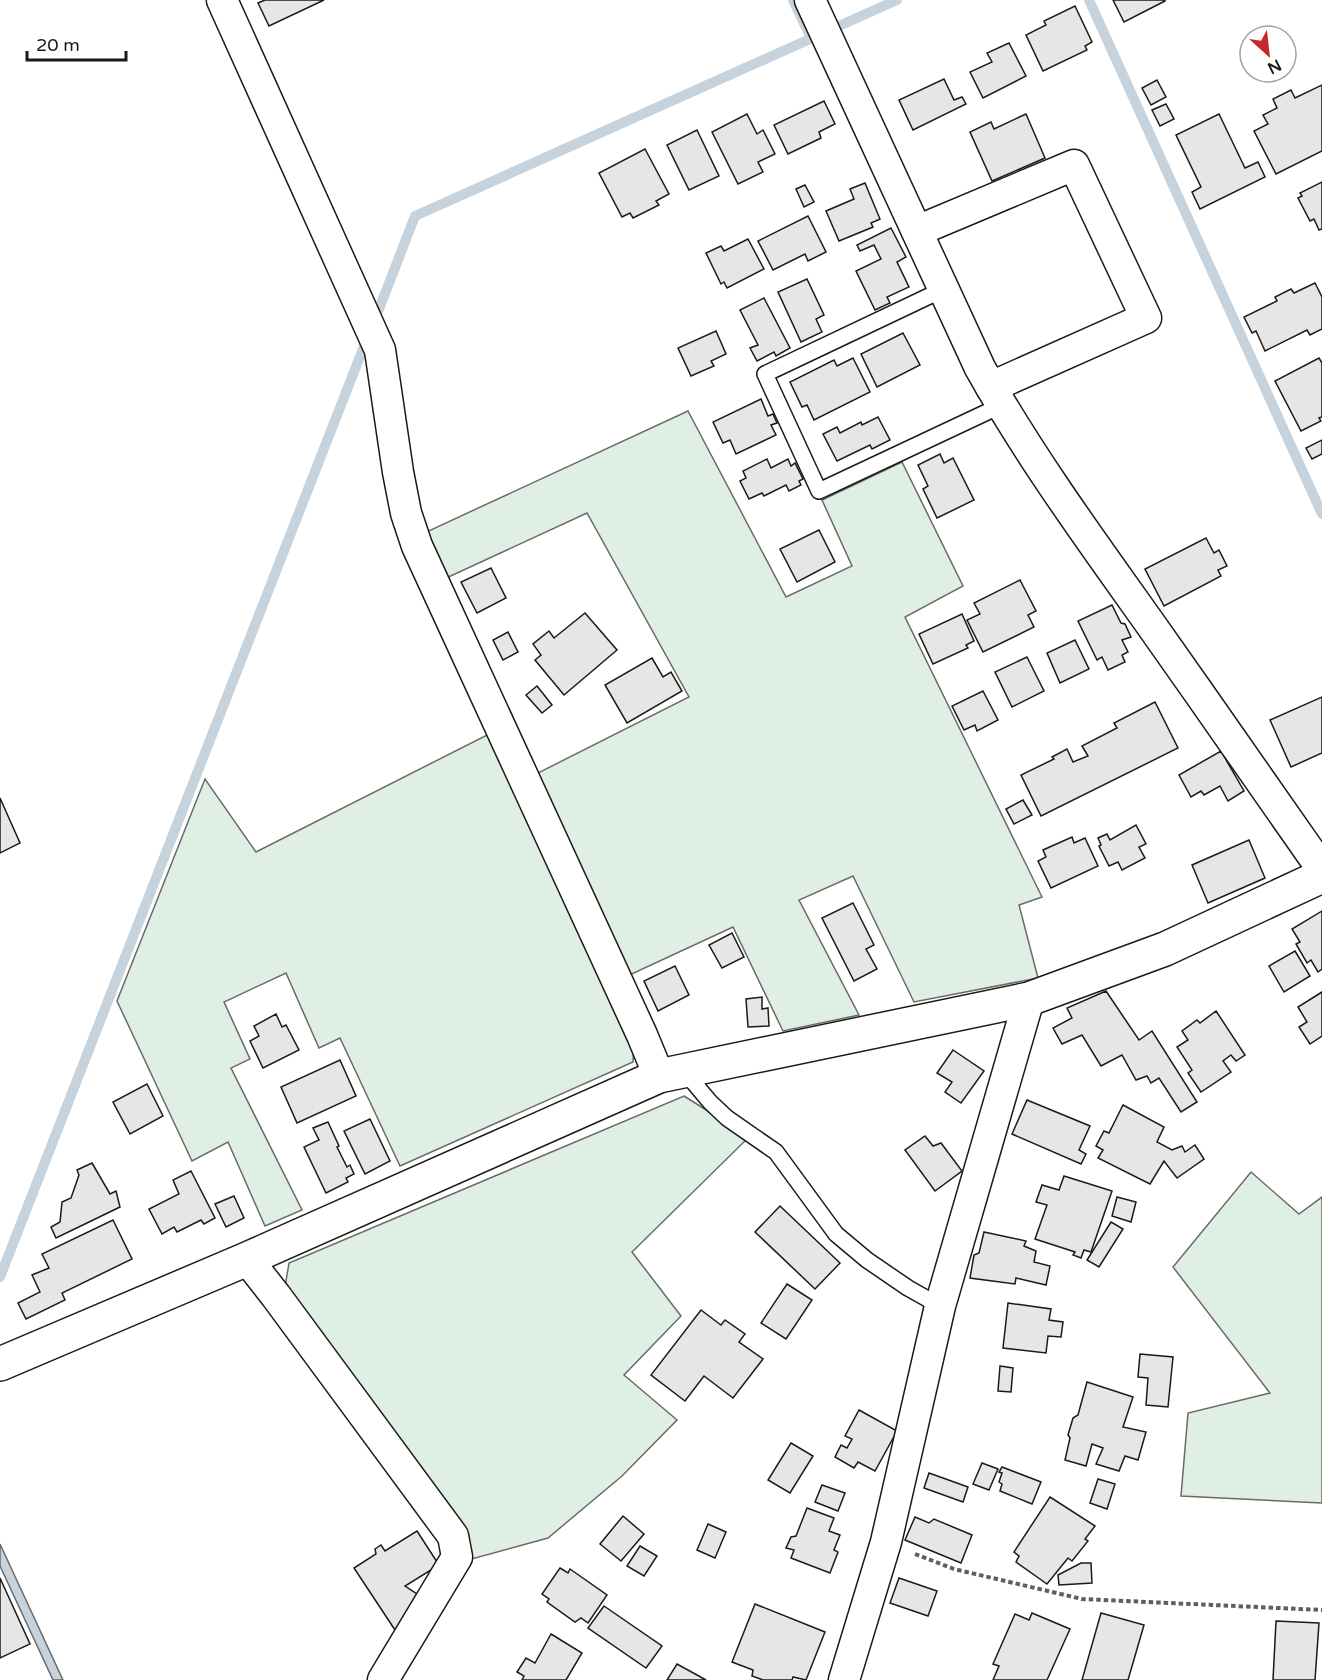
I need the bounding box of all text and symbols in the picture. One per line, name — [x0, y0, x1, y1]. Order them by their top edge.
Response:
scale bar — [27, 24, 126, 62]
north arrow — [1238, 24, 1298, 84]
text: 20 m — [36, 34, 80, 56]
text: N — [1264, 55, 1285, 78]

